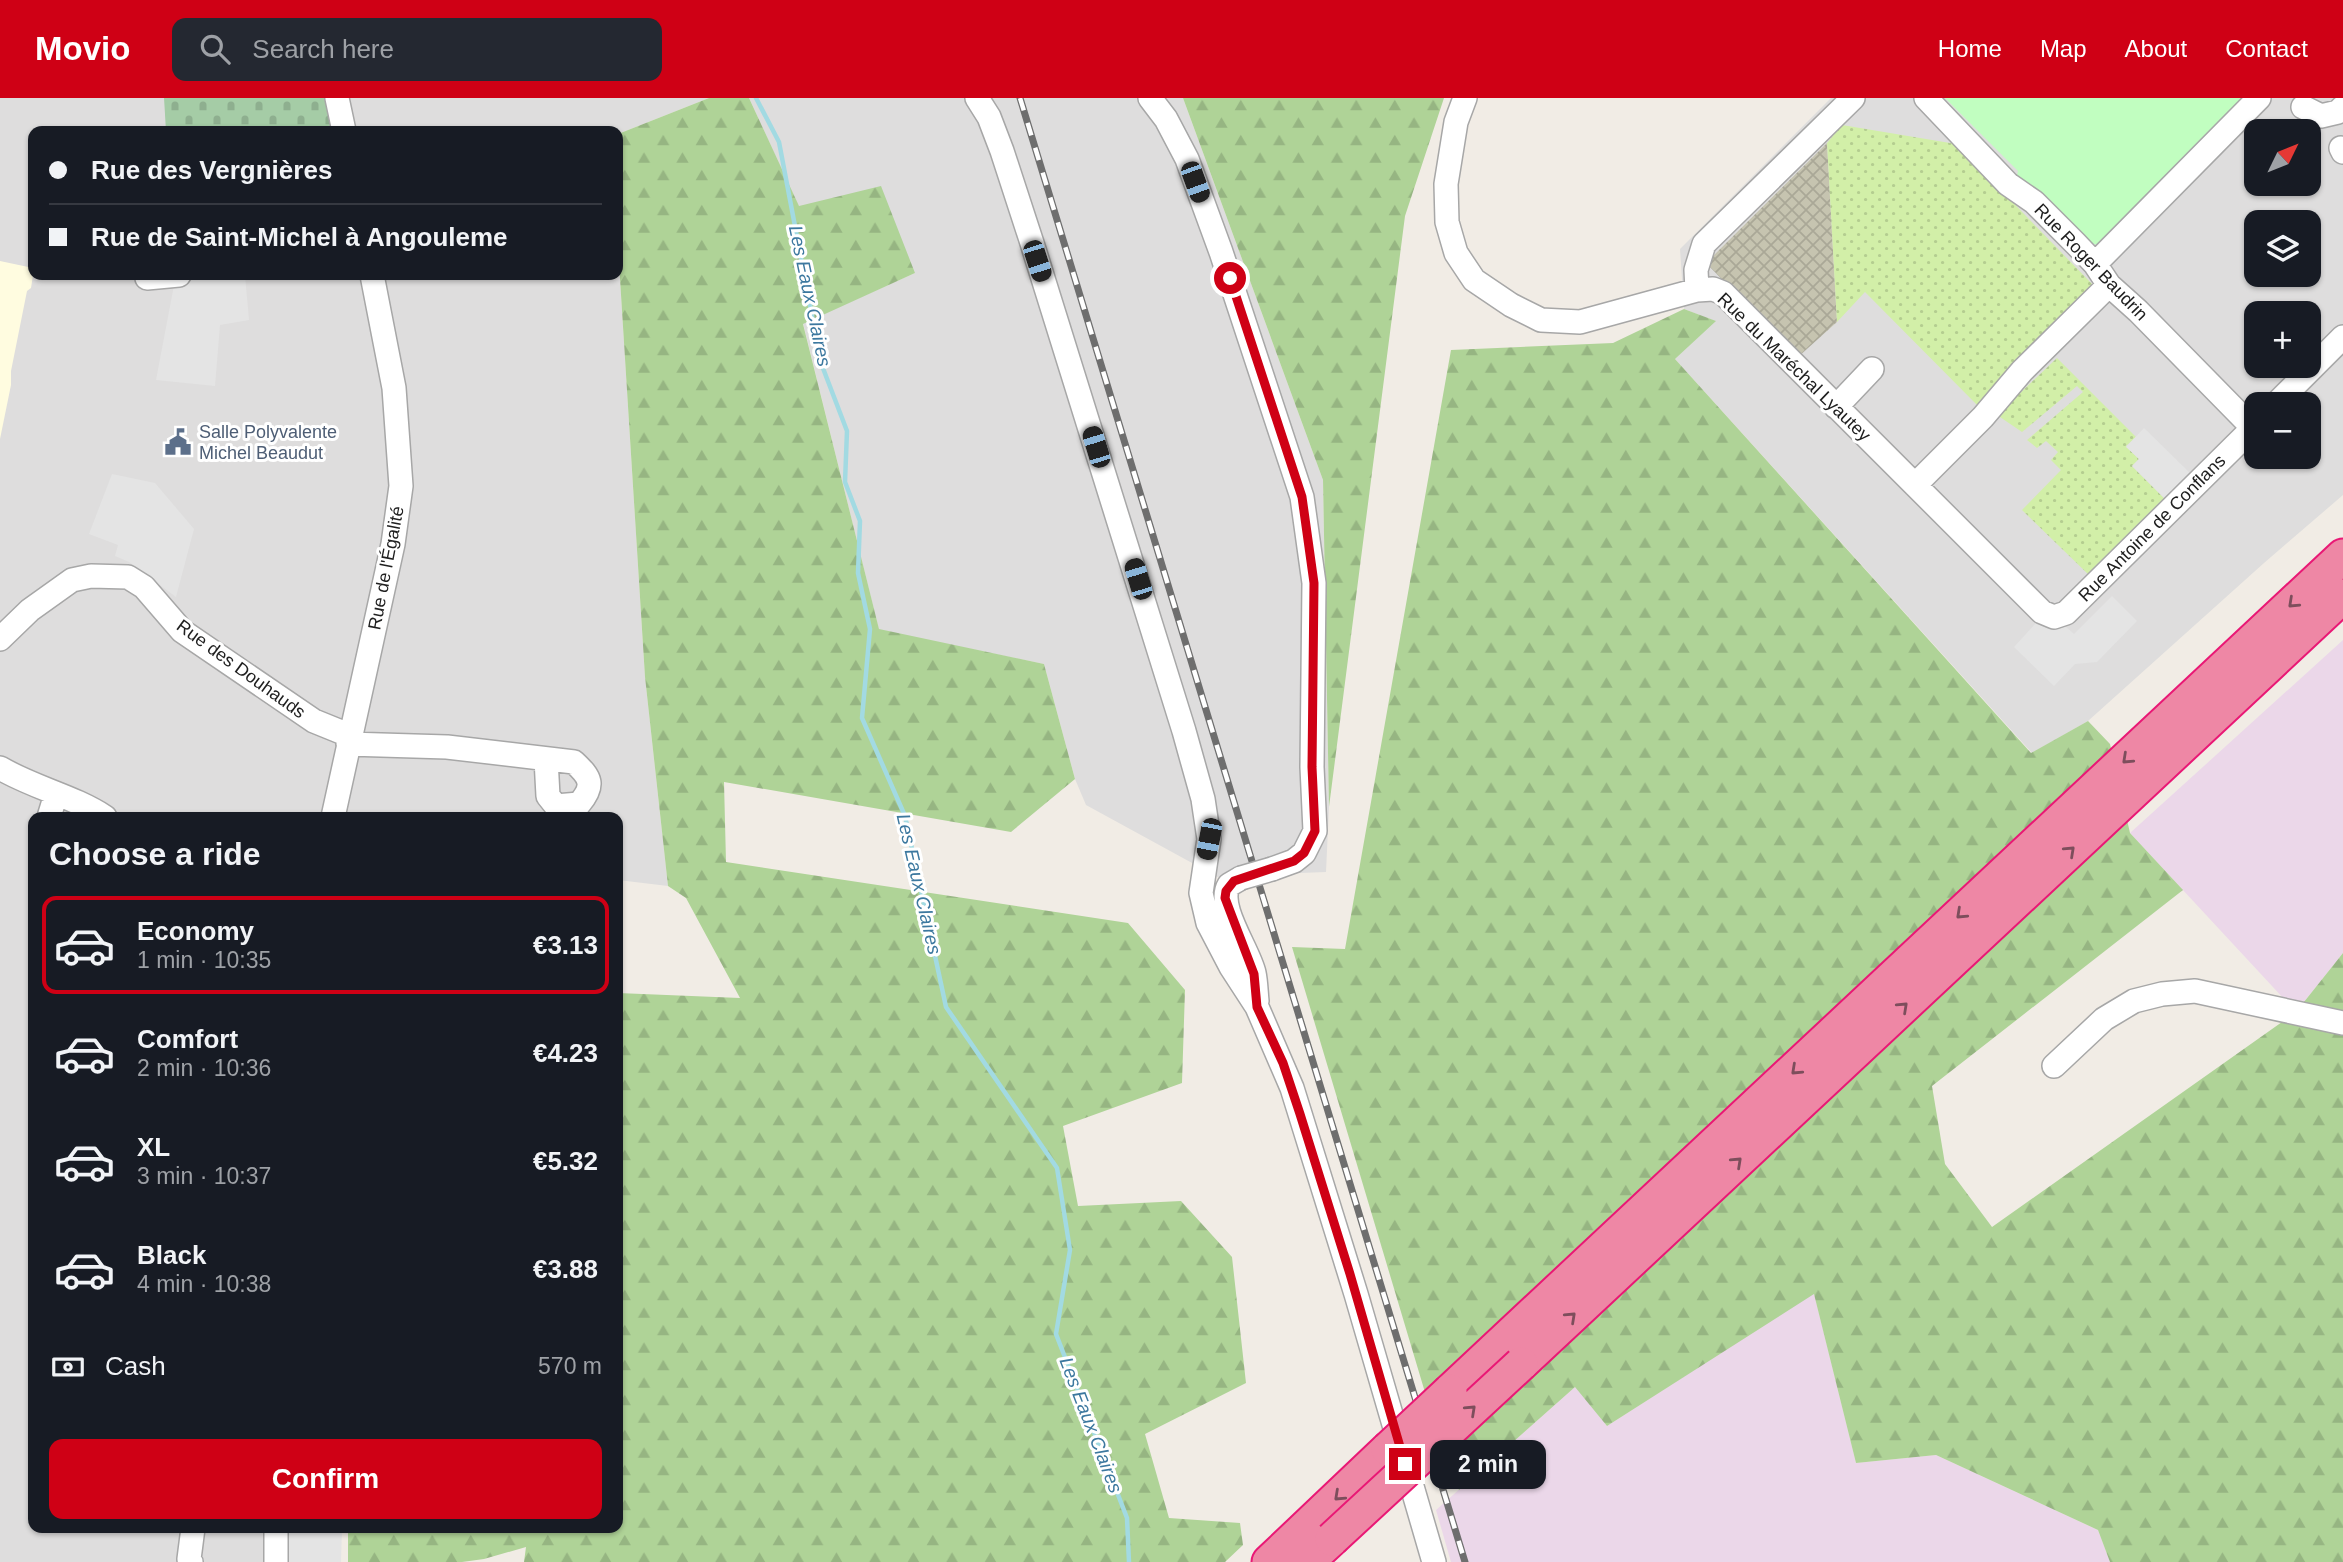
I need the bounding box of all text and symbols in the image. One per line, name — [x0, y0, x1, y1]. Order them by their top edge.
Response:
search box — [172, 18, 662, 81]
text: Movio — [35, 30, 130, 67]
icon: search — [196, 30, 234, 68]
text: Search here — [252, 34, 394, 64]
text: Home — [1938, 35, 2002, 62]
text: Map — [2040, 35, 2087, 62]
text: About — [2125, 35, 2187, 62]
text: Contact — [2225, 35, 2308, 62]
north arrow — [2244, 119, 2320, 196]
map controls — [2244, 119, 2321, 469]
text: Rue des Vergnières — [91, 155, 332, 185]
car — [1178, 159, 1213, 205]
street label: Rue Roger Baudrin — [2030, 200, 2152, 324]
button: layers — [2244, 210, 2321, 287]
text: Rue de Saint-Michel à Angouleme — [91, 222, 508, 252]
water label: Les Eaux Claires — [785, 224, 835, 369]
car — [1021, 238, 1054, 284]
route start — [1214, 262, 1246, 294]
street label: Rue du Maréchal Lyautey — [1714, 289, 1874, 445]
button: + — [2244, 301, 2321, 378]
button: − — [2244, 392, 2321, 469]
place label: Salle Polyvalente Michel Beaudut — [199, 422, 337, 463]
car — [1080, 424, 1113, 470]
public building icon: Salle Polyvalente Michel Beaudut — [163, 427, 193, 457]
street label: Rue Antoine de Conflans — [2075, 451, 2229, 605]
street label: Rue de l'Égalité — [364, 504, 408, 632]
car — [1122, 556, 1155, 602]
one-way arrow — [2288, 595, 2301, 607]
street label: Rue des Douhauds — [173, 616, 309, 722]
one-way arrow — [2123, 750, 2136, 763]
water label: Les Eaux Claires — [893, 812, 945, 957]
car — [1195, 816, 1224, 862]
text: Choose a ride — [49, 836, 261, 872]
one-way arrow — [2062, 847, 2075, 860]
one-way arrow — [1956, 906, 1969, 918]
icon: car — [53, 914, 116, 977]
text: Economy — [137, 916, 254, 946]
text: €3.13 — [533, 930, 598, 960]
text: 1 min · 10:35 — [137, 947, 271, 973]
one-way arrow — [1895, 1002, 1908, 1015]
icon: car — [53, 1022, 116, 1085]
text: Comfort — [137, 1024, 238, 1054]
text: €4.23 — [533, 1038, 598, 1068]
text: 2 min · 10:36 — [137, 1055, 271, 1081]
one-way arrow — [1791, 1062, 1804, 1074]
icon: car — [53, 1130, 116, 1193]
text: XL — [137, 1132, 170, 1162]
text: €5.32 — [533, 1146, 598, 1176]
one-way arrow — [1729, 1158, 1742, 1170]
text: 3 min · 10:37 — [137, 1163, 271, 1189]
icon: car — [53, 1238, 116, 1301]
text: Black — [137, 1240, 206, 1270]
text: €3.88 — [533, 1254, 598, 1284]
text: 4 min · 10:38 — [137, 1271, 271, 1297]
one-way arrow — [1563, 1313, 1576, 1325]
icon: cash — [49, 1348, 87, 1386]
text: Cash — [105, 1351, 166, 1381]
text: 570 m — [538, 1353, 602, 1379]
water label: Les Eaux Claires — [1055, 1354, 1127, 1496]
one-way arrow — [1463, 1405, 1476, 1418]
button: Confirm — [49, 1439, 602, 1519]
callout: 2 min — [1430, 1440, 1545, 1488]
route end — [1389, 1448, 1421, 1480]
text: 2 min — [1458, 1451, 1518, 1477]
one-way arrow — [1334, 1487, 1347, 1500]

